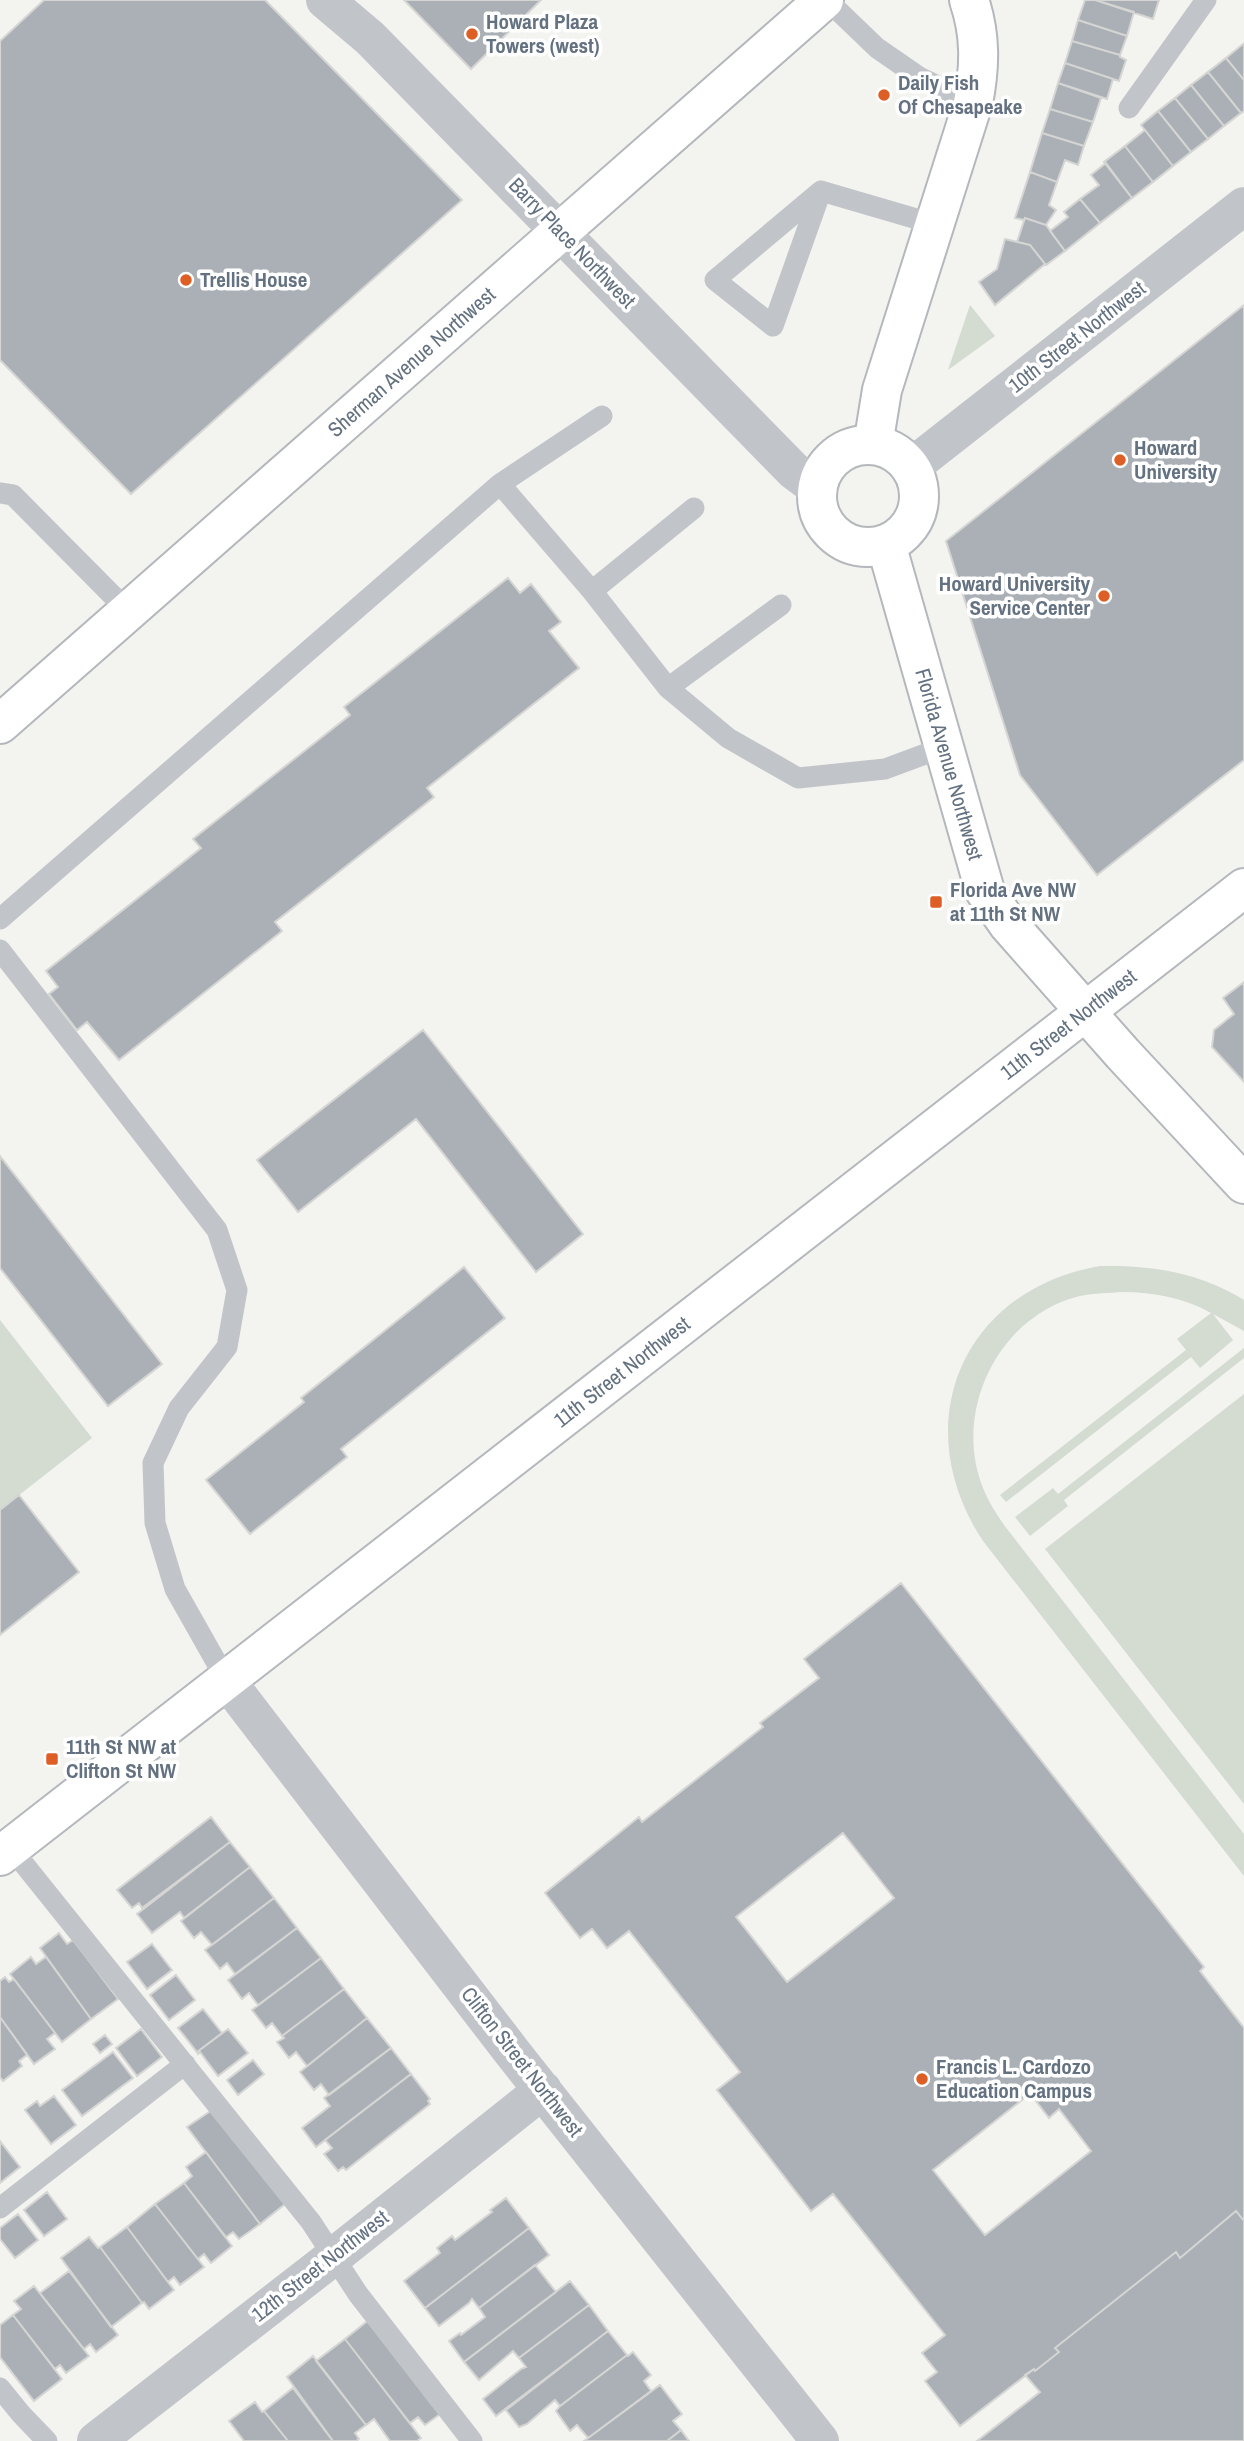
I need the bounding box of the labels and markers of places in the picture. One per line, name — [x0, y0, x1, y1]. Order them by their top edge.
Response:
place label: Howard Plaza Towers (west) — [486, 7, 600, 60]
marker: Howard Plaza Towers (west) — [464, 26, 480, 42]
place label: Daily Fish Of Chesapeake — [898, 68, 1022, 121]
marker: Daily Fish Of Chesapeake — [876, 87, 892, 103]
place label: Trellis House — [200, 265, 307, 294]
marker: Trellis House — [178, 272, 194, 288]
place label: Howard University — [1134, 433, 1218, 486]
marker: Howard University — [1112, 452, 1128, 468]
place label: Howard University Service Center — [939, 569, 1090, 622]
marker: Howard University Service Center — [1096, 588, 1112, 604]
place label: Florida Ave NW at 11th St NW — [950, 875, 1077, 928]
marker: Florida Ave NW at 11th St NW — [928, 894, 944, 910]
place label: 11th St NW at Clifton St NW — [66, 1732, 177, 1785]
marker: 11th St NW at Clifton St NW — [44, 1751, 60, 1767]
place label: Francis L. Cardozo Education Campus — [936, 2052, 1092, 2105]
marker: Francis L. Cardozo Education Campus — [914, 2071, 930, 2087]

